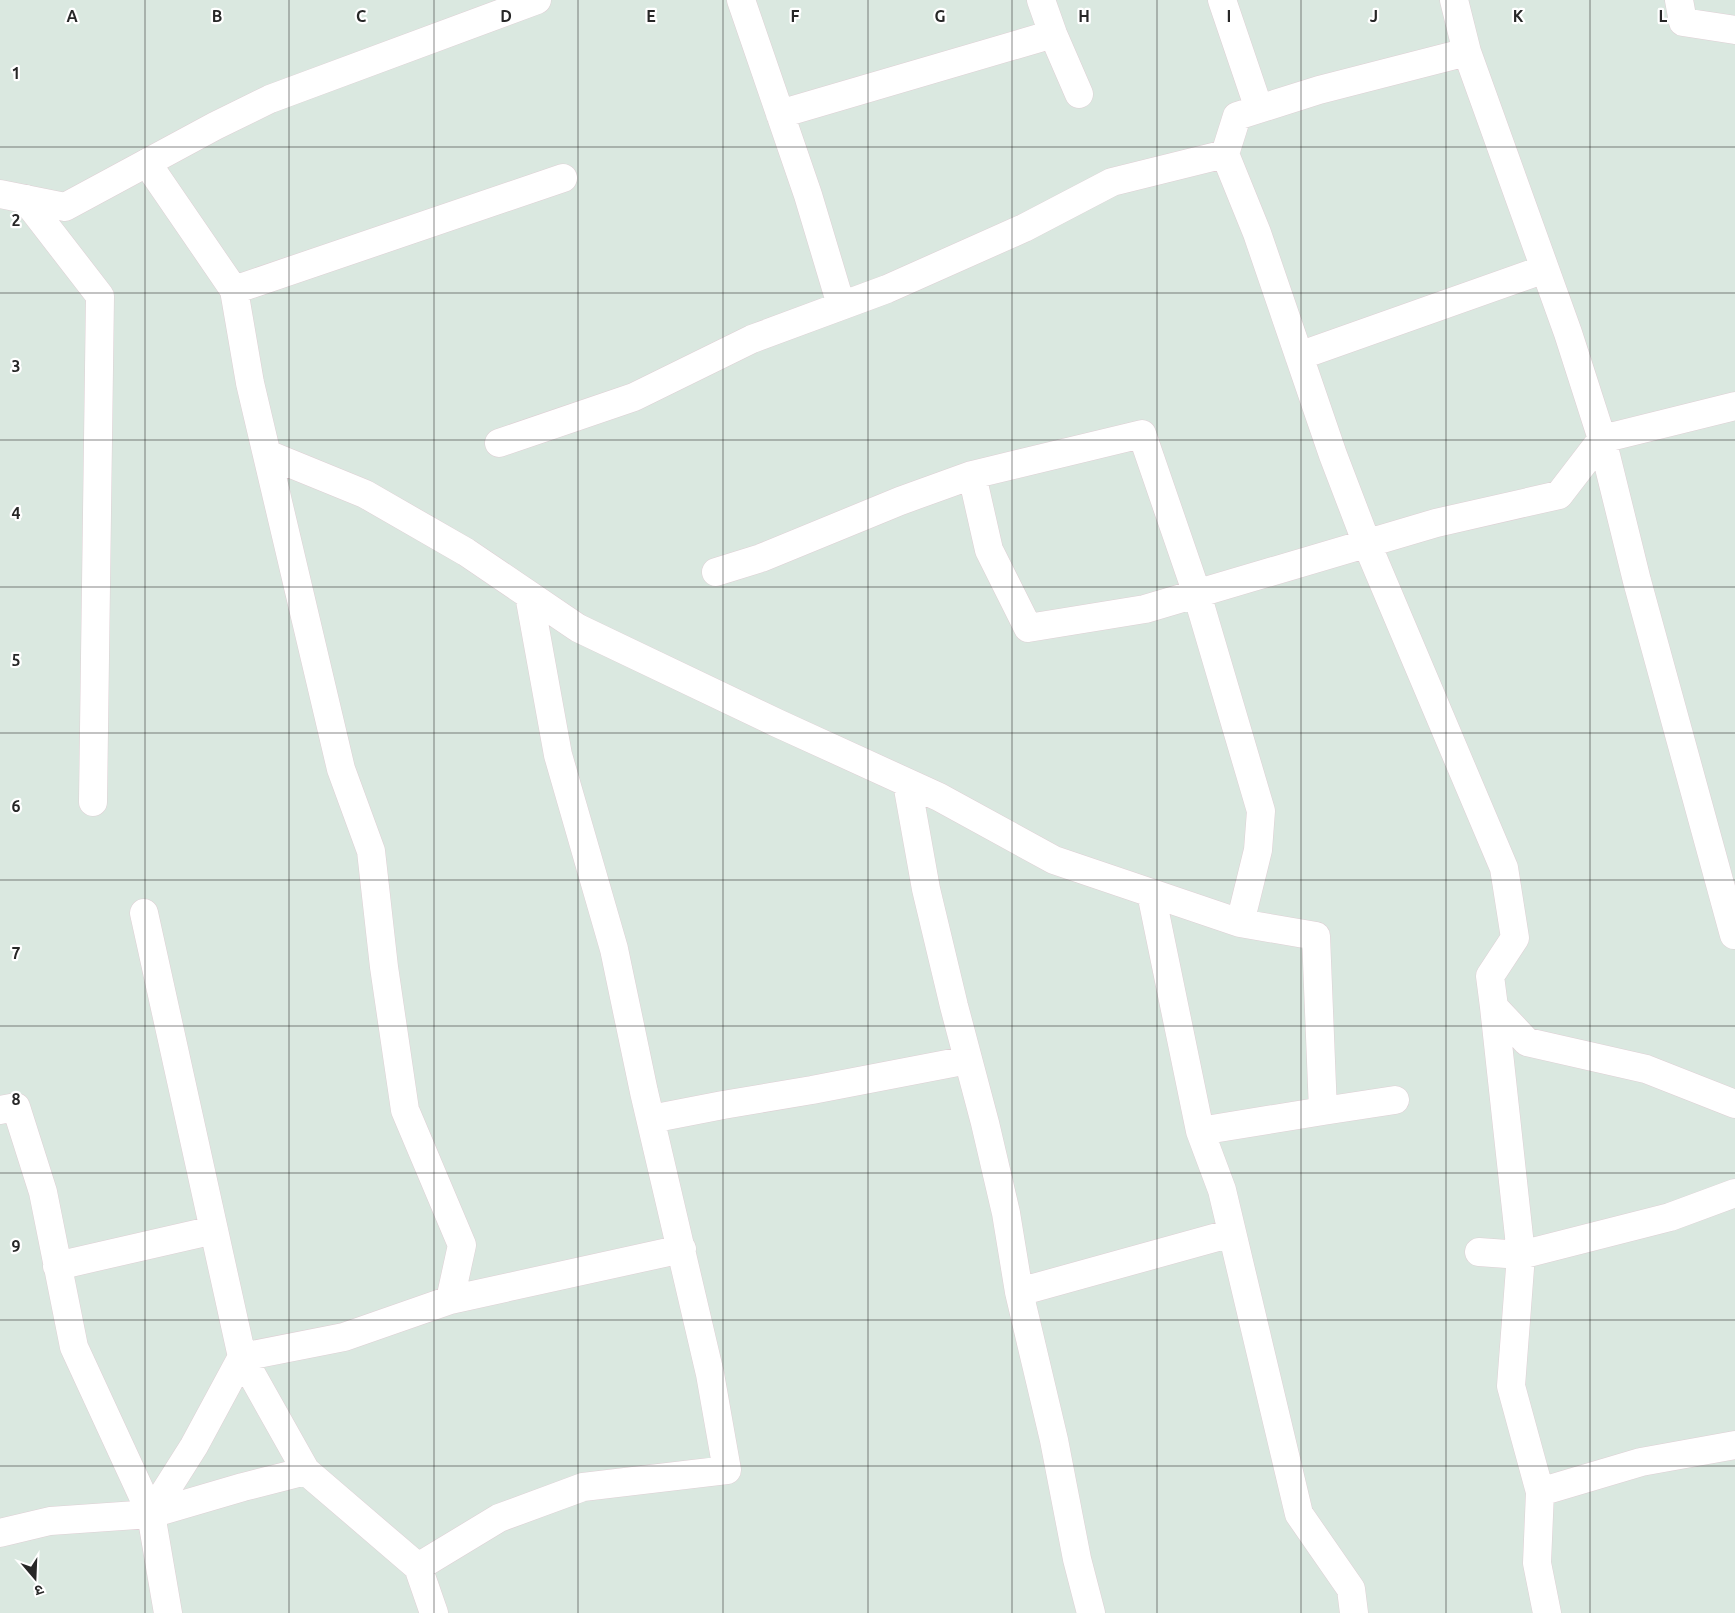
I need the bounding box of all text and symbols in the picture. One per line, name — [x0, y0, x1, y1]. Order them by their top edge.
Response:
text: A — [66, 7, 78, 25]
text: B — [212, 7, 222, 25]
text: C — [356, 7, 366, 25]
text: D — [500, 7, 512, 25]
text: E — [646, 7, 656, 25]
text: F — [791, 7, 800, 25]
text: G — [934, 7, 946, 25]
text: H — [1078, 7, 1090, 25]
text: I — [1227, 7, 1231, 25]
text: J — [1370, 7, 1378, 25]
text: K — [1513, 7, 1524, 25]
text: L — [1659, 7, 1668, 25]
text: 1 — [11, 64, 21, 82]
text: 2 — [11, 211, 21, 229]
text: 3 — [11, 357, 21, 375]
text: 4 — [11, 504, 21, 522]
text: 5 — [11, 651, 21, 669]
text: 6 — [11, 797, 21, 815]
text: 7 — [11, 944, 21, 962]
text: 8 — [11, 1090, 21, 1108]
text: 9 — [11, 1237, 21, 1255]
north arrow — [10, 1553, 60, 1603]
text: उ — [32, 1581, 46, 1599]

